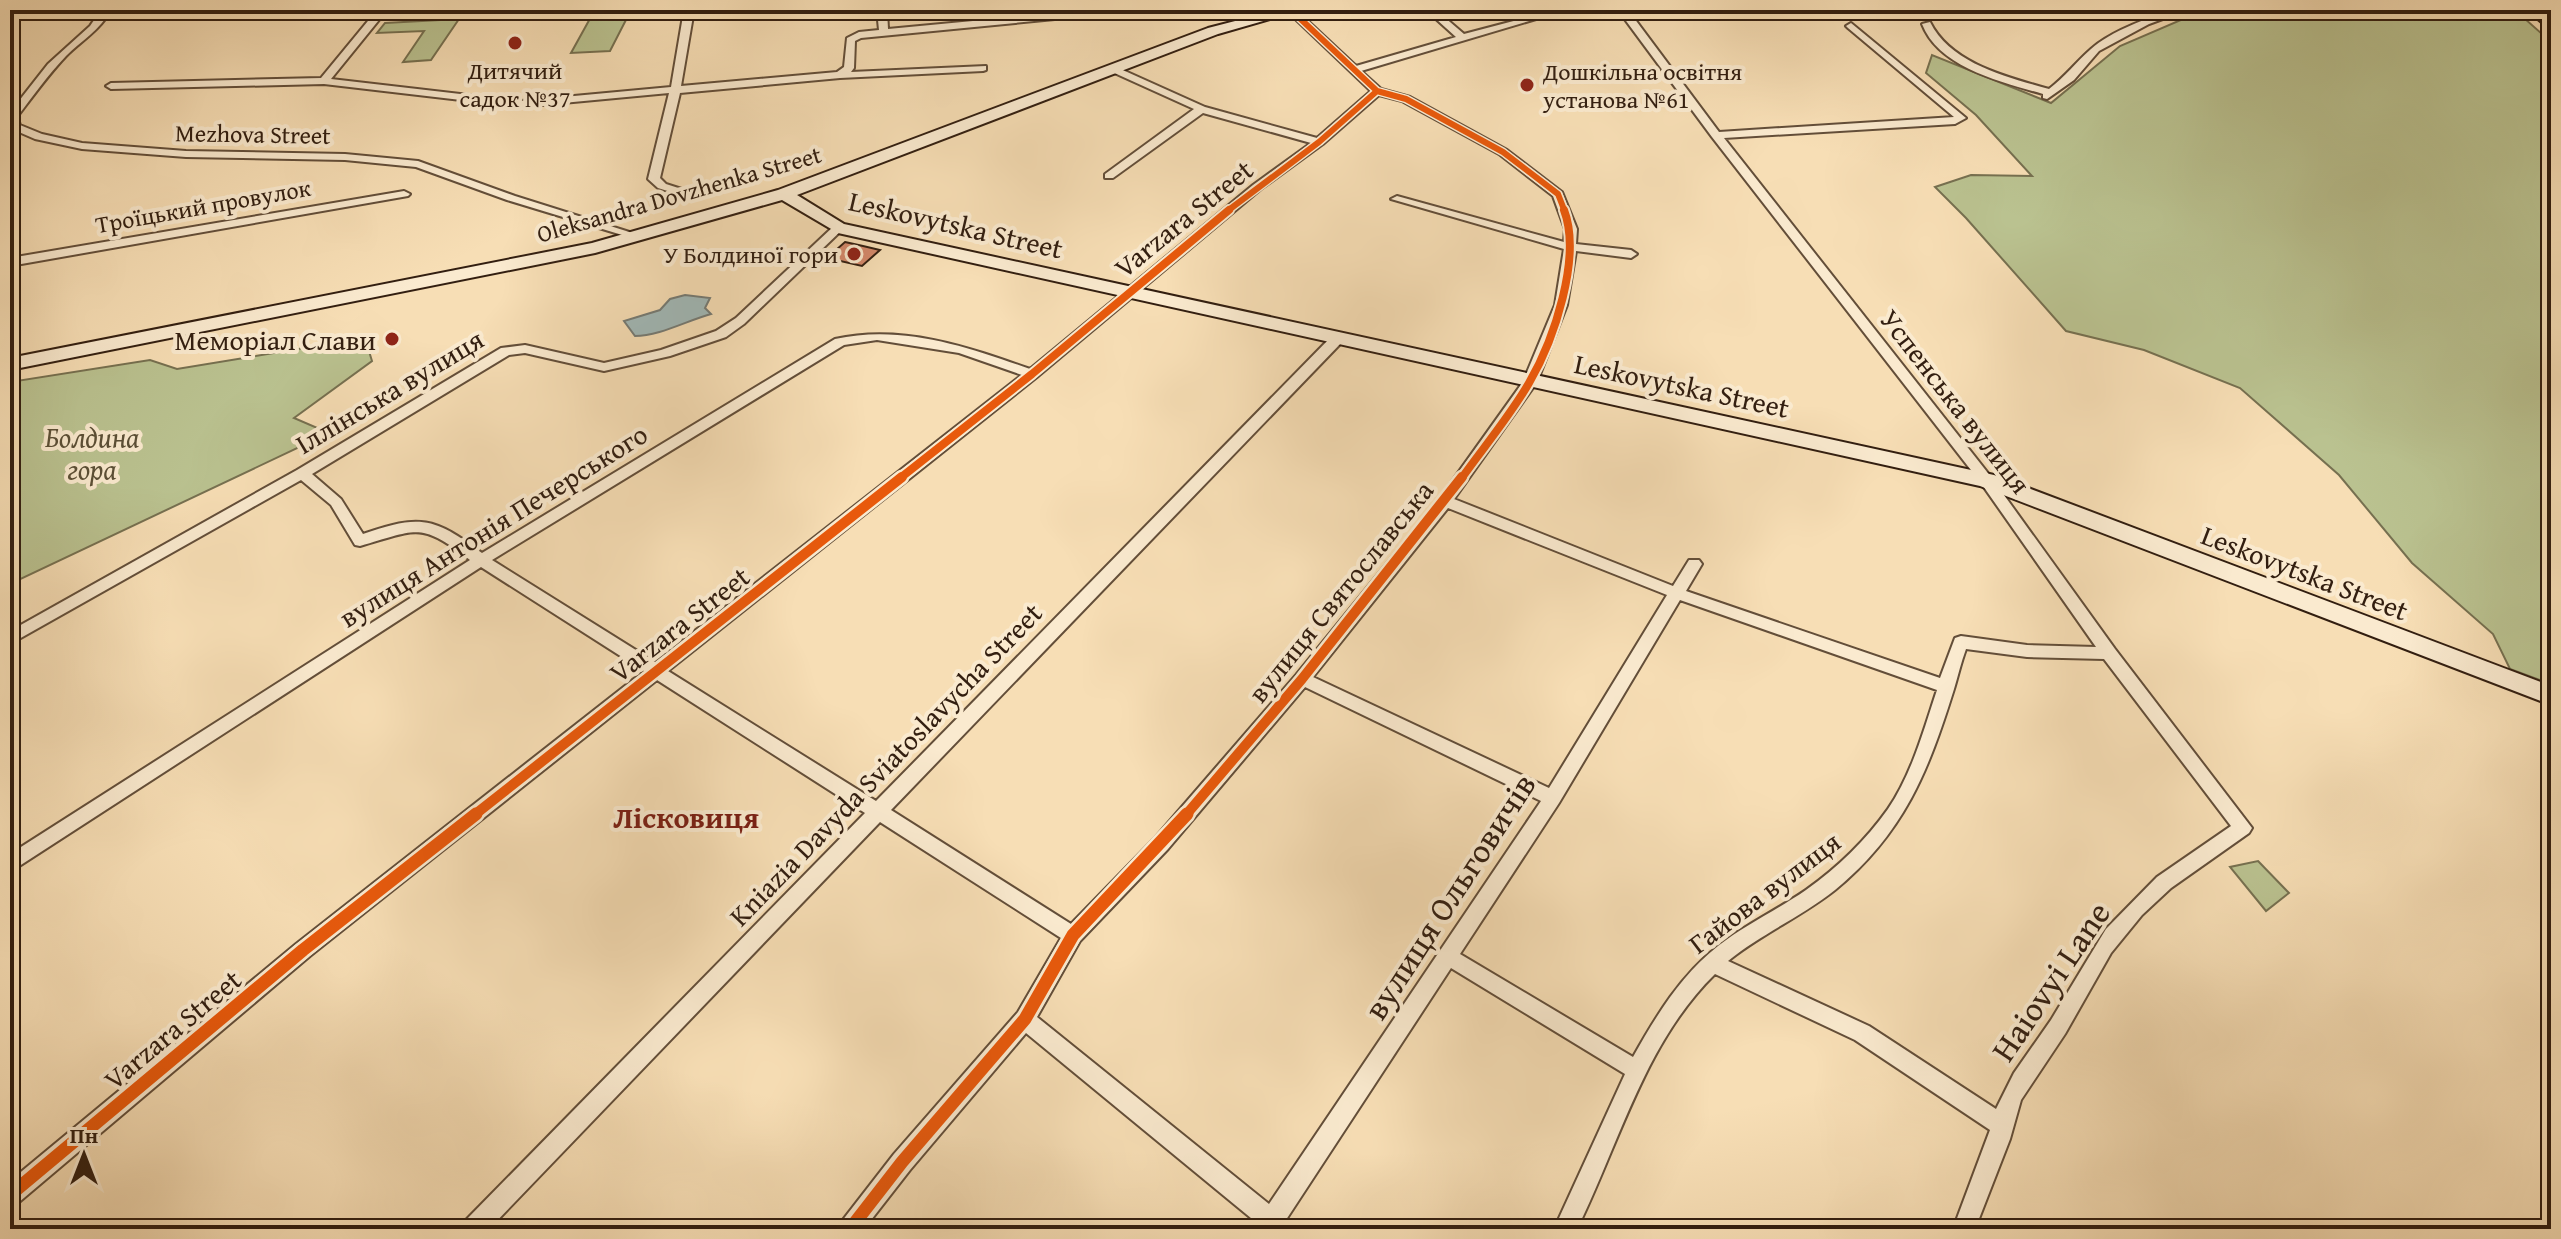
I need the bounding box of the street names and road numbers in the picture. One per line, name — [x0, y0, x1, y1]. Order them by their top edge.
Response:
street label: Mezhova Street — [175, 115, 332, 153]
street label: Oleksandra Dovzhenka Street — [533, 136, 826, 251]
street label: Varzara Street — [1105, 149, 1261, 287]
street label: Троїцький провулок — [93, 170, 314, 242]
street label: Leskovytska Street — [845, 179, 1067, 269]
street label: Успенська вулиця — [1871, 300, 2041, 502]
street label: Іллінська вулиця — [287, 318, 491, 464]
street label: Leskovytska Street — [1571, 342, 1793, 428]
street label: вулиця Антонія Печерського — [331, 413, 655, 637]
street label: вулиця Святославська — [1237, 471, 1443, 711]
street label: Leskovytska Street — [2196, 514, 2415, 630]
street label: Varzara Street — [600, 556, 758, 692]
street label: Kniazia Davyda Sviatoslavycha Street — [719, 593, 1051, 935]
street label: вулиця Ольговичів — [1351, 763, 1547, 1029]
street label: Гайова вулиця — [1679, 821, 1849, 963]
street label: Haiovyi Lane — [1978, 891, 2122, 1071]
street label: Varzara Street — [94, 959, 250, 1099]

